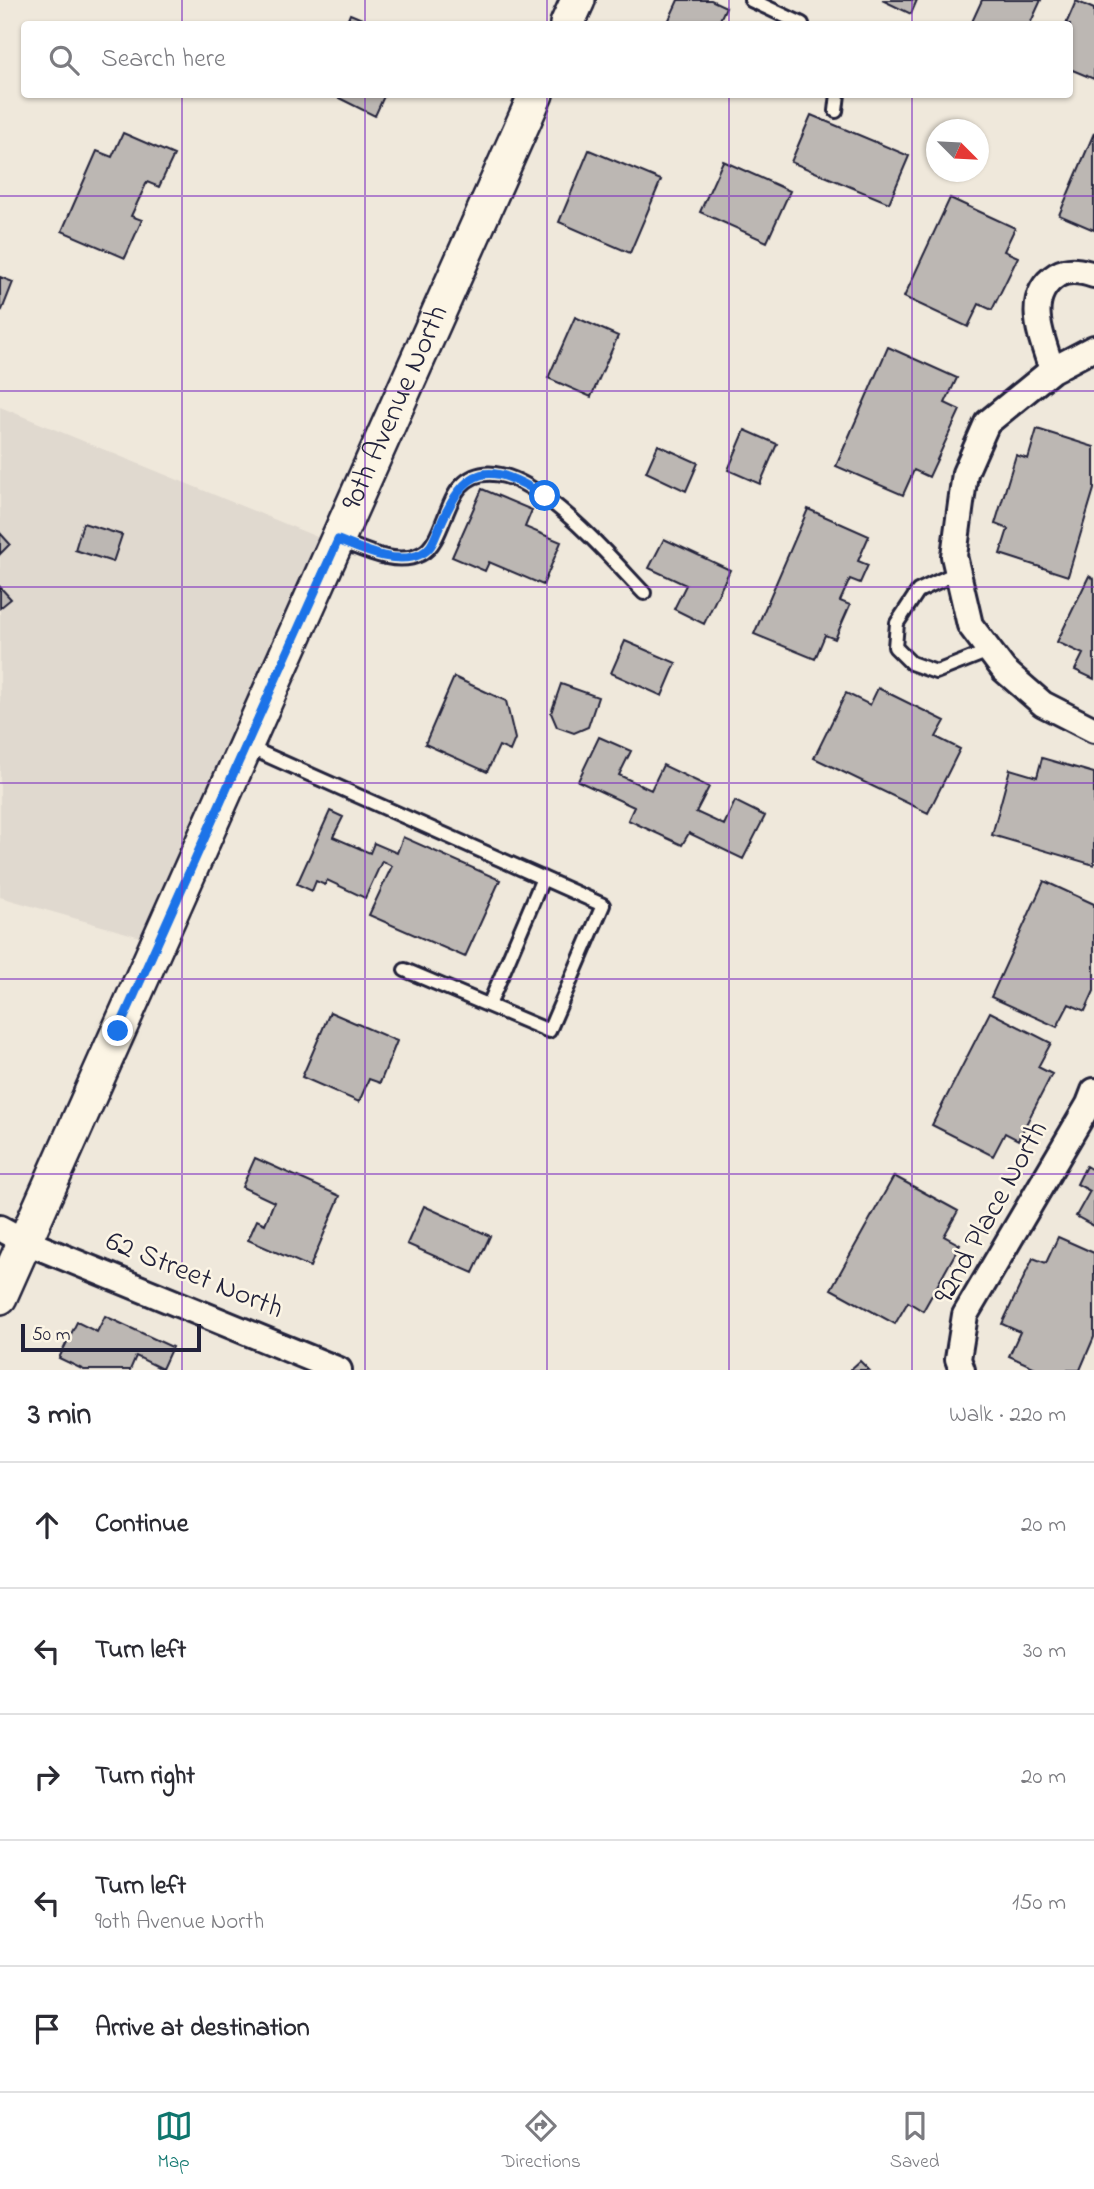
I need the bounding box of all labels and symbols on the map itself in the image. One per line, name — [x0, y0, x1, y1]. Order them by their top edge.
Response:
north arrow — [926, 119, 989, 182]
street label: 90th Avenue North — [331, 299, 461, 518]
route start — [529, 480, 560, 511]
route end — [102, 1015, 133, 1046]
street label: 92nd Place North — [923, 1113, 1061, 1313]
street label: 62 Street North — [99, 1220, 289, 1332]
scale bar — [21, 1321, 201, 1353]

